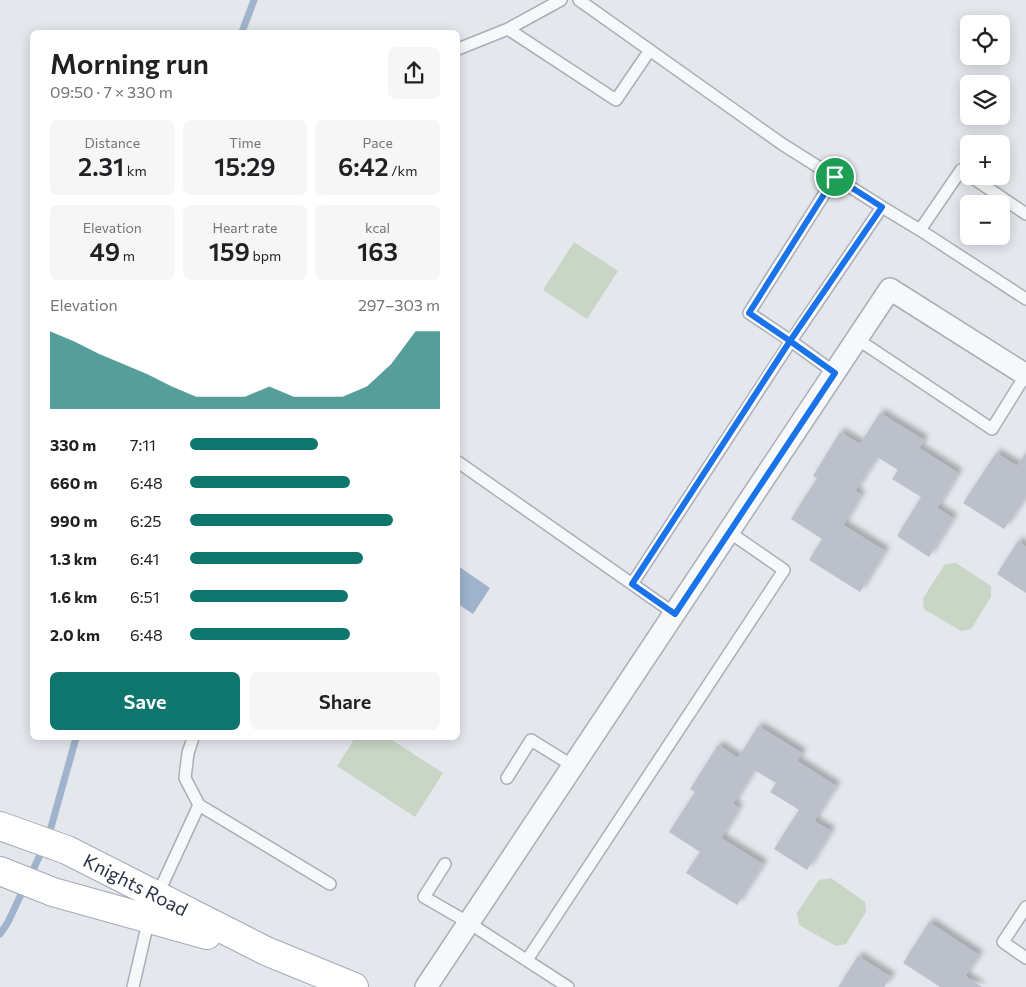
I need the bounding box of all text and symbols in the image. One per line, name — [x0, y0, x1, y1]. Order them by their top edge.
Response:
map controls — [960, 15, 1010, 245]
button: locate — [960, 15, 1010, 65]
text: Morning run — [50, 46, 209, 80]
button: share — [388, 47, 440, 99]
button: layers — [960, 75, 1010, 125]
text: 09:50 · 7 × 330 m — [50, 82, 173, 101]
text: Distance — [85, 134, 140, 151]
text: Time — [229, 134, 261, 151]
text: Pace — [362, 134, 393, 151]
button: + — [960, 135, 1010, 185]
text: 2.31 — [78, 151, 124, 181]
text: 15:29 — [214, 151, 276, 181]
text: 6:42 — [338, 151, 389, 181]
pin — [814, 156, 856, 198]
text: km — [124, 162, 147, 179]
text: /km — [389, 162, 417, 179]
icon: arrive — [821, 163, 849, 191]
button: − — [960, 195, 1010, 245]
text: Elevation — [83, 219, 142, 236]
text: Heart rate — [212, 219, 278, 236]
text: kcal — [365, 219, 390, 236]
text: 49 — [90, 236, 120, 266]
text: 159 — [209, 236, 250, 266]
text: 163 — [357, 236, 398, 266]
text: m — [120, 247, 135, 264]
text: bpm — [250, 247, 281, 264]
text: Elevation — [50, 295, 118, 314]
text: 297–303 m — [358, 295, 440, 314]
text: 330 m — [50, 435, 96, 454]
text: 7:11 — [130, 435, 156, 454]
text: 660 m — [50, 473, 97, 492]
text: 6:48 — [130, 473, 163, 492]
text: 990 m — [50, 511, 97, 530]
text: 6:25 — [130, 511, 162, 530]
text: 1.3 km — [50, 549, 97, 568]
text: 6:41 — [130, 549, 159, 568]
text: 1.6 km — [50, 587, 97, 606]
text: 6:51 — [130, 587, 160, 606]
text: 2.0 km — [50, 625, 100, 644]
text: 6:48 — [130, 625, 163, 644]
button: Save — [50, 672, 240, 730]
button: Share — [250, 672, 440, 730]
street label: Knights Road — [80, 848, 192, 920]

